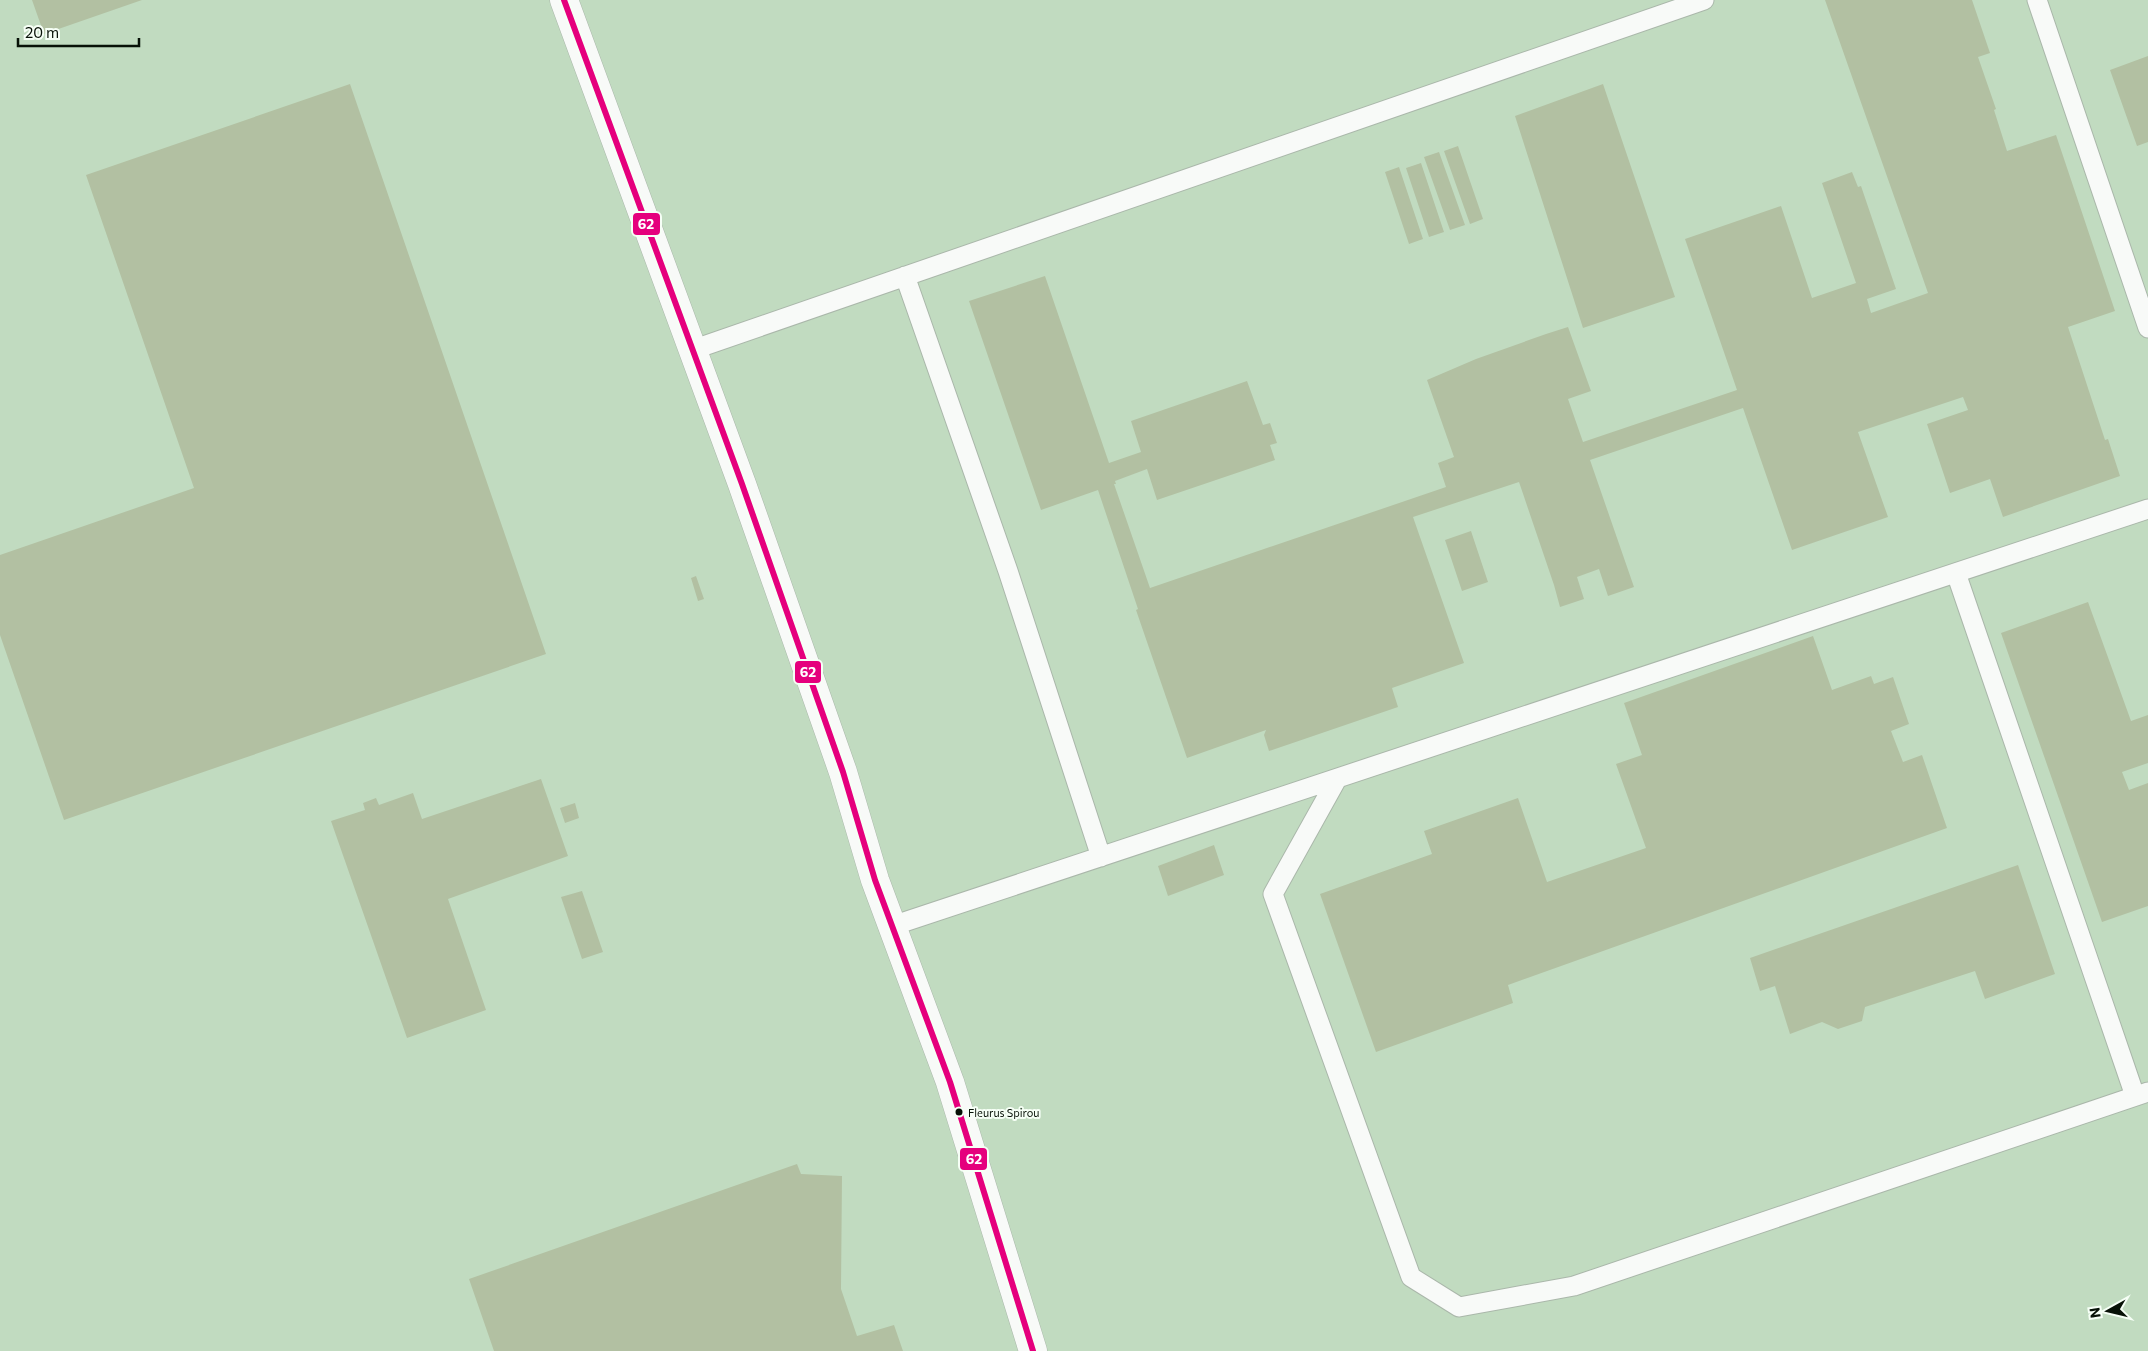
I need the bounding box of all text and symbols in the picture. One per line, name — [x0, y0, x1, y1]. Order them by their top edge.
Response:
scale bar — [18, 15, 139, 47]
text: 20 m — [25, 23, 59, 41]
line badge: 62 — [632, 212, 661, 236]
text: 62 — [638, 215, 654, 232]
line badge: 62 — [794, 660, 822, 684]
text: 62 — [800, 663, 816, 680]
place label: Fleurus Spirou — [968, 1106, 1039, 1119]
marker: Fleurus Spirou — [954, 1107, 964, 1117]
line badge: 62 — [959, 1147, 988, 1171]
text: 62 — [966, 1150, 982, 1167]
north arrow — [2083, 1286, 2133, 1336]
text: N — [2085, 1306, 2104, 1319]

